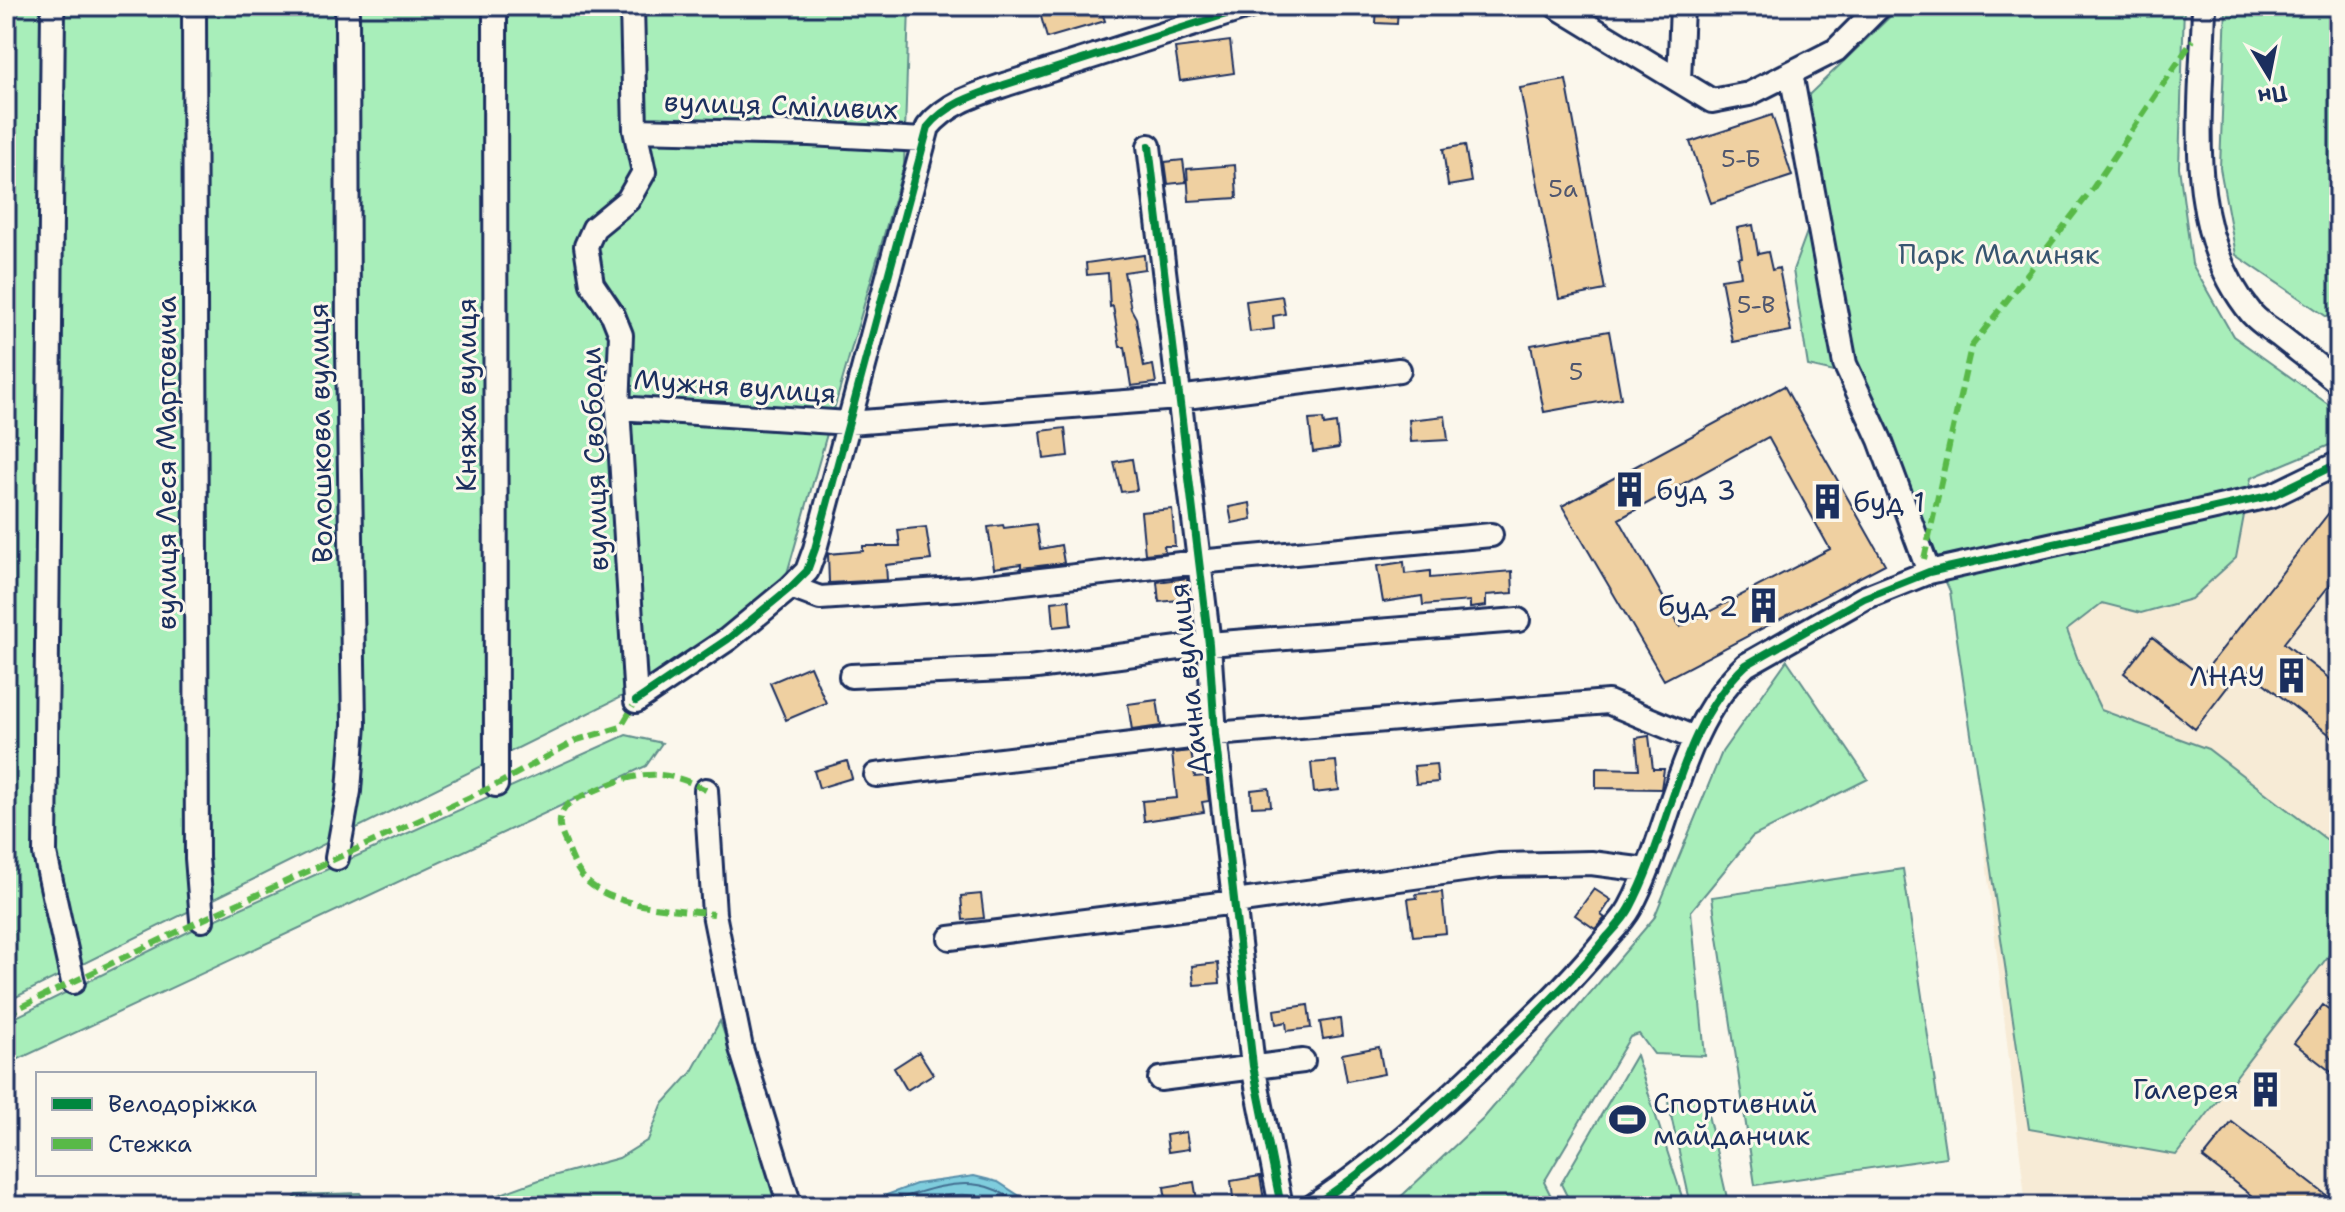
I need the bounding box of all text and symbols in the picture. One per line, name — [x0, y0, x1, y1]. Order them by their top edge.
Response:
north arrow — [2229, 36, 2309, 116]
text: Пн — [2256, 78, 2289, 112]
street label: вулиця Сміливих — [663, 82, 899, 128]
house number: 5-Б — [1721, 143, 1761, 175]
house number: 5а — [1548, 173, 1578, 205]
park label: Парк Малиняк — [1898, 235, 2100, 273]
house number: 5-В — [1737, 289, 1775, 321]
street label: вулиця Леся Мартовича — [147, 296, 185, 630]
street label: Княжа вулиця — [447, 298, 485, 492]
street label: Волошкова вулиця — [299, 303, 341, 563]
street label: вулиця Свободи — [571, 346, 617, 572]
house number: 5 — [1569, 356, 1583, 388]
street label: Мужня вулиця — [632, 360, 838, 412]
building icon: буд 3 — [1611, 471, 1649, 509]
place label: буд 3 — [1656, 471, 1736, 509]
building icon: буд 1 — [1808, 483, 1846, 521]
place label: буд 1 — [1853, 483, 1925, 521]
street label: Дачна вулиця — [1159, 581, 1217, 777]
place label: буд 2 — [1658, 587, 1738, 625]
building icon: буд 2 — [1745, 587, 1783, 625]
place label: ЛНАУ — [2189, 657, 2265, 695]
building icon: ЛНАУ — [2272, 657, 2310, 695]
place label: Галерея — [2133, 1070, 2239, 1108]
building icon: Галерея — [2246, 1070, 2284, 1108]
legend — [36, 1072, 316, 1176]
place label: Спортивний майданчик — [1653, 1084, 1817, 1154]
text: Велодоріжка — [108, 1088, 257, 1120]
sports icon: Спортивний майданчик — [1608, 1100, 1646, 1138]
text: Стежка — [108, 1128, 192, 1160]

